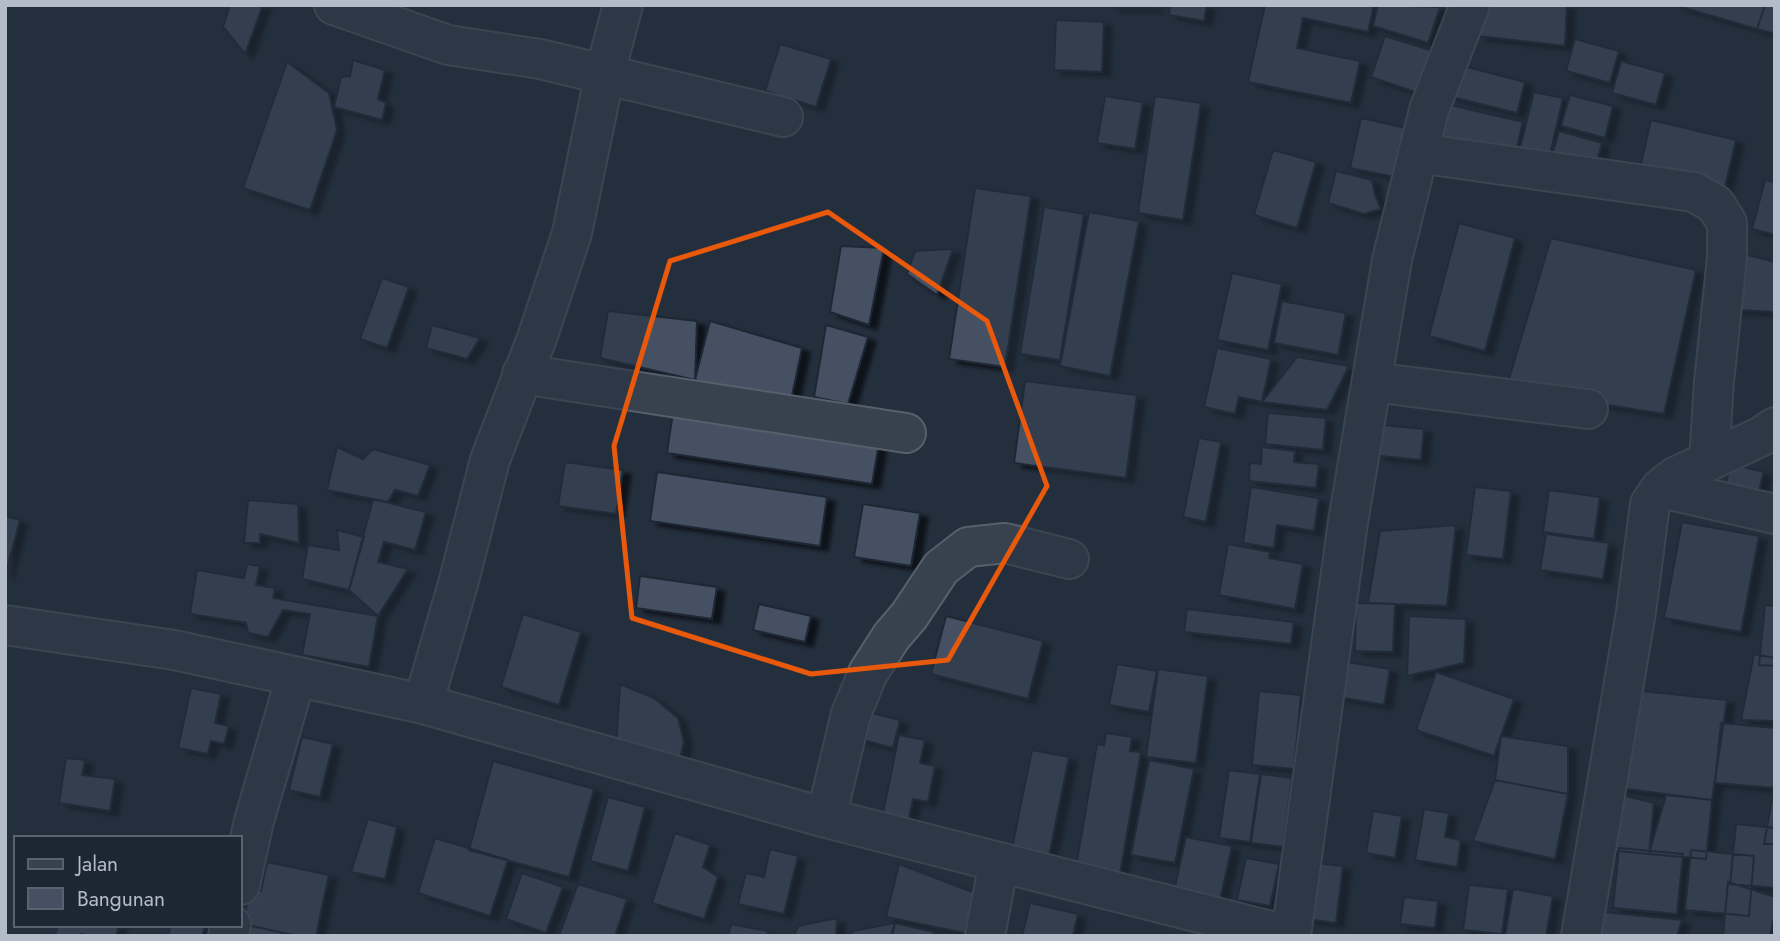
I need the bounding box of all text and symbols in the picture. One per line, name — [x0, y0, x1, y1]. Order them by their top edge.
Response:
legend — [14, 836, 242, 927]
text: Jalan — [74, 849, 118, 879]
text: Bangunan — [77, 884, 165, 914]

